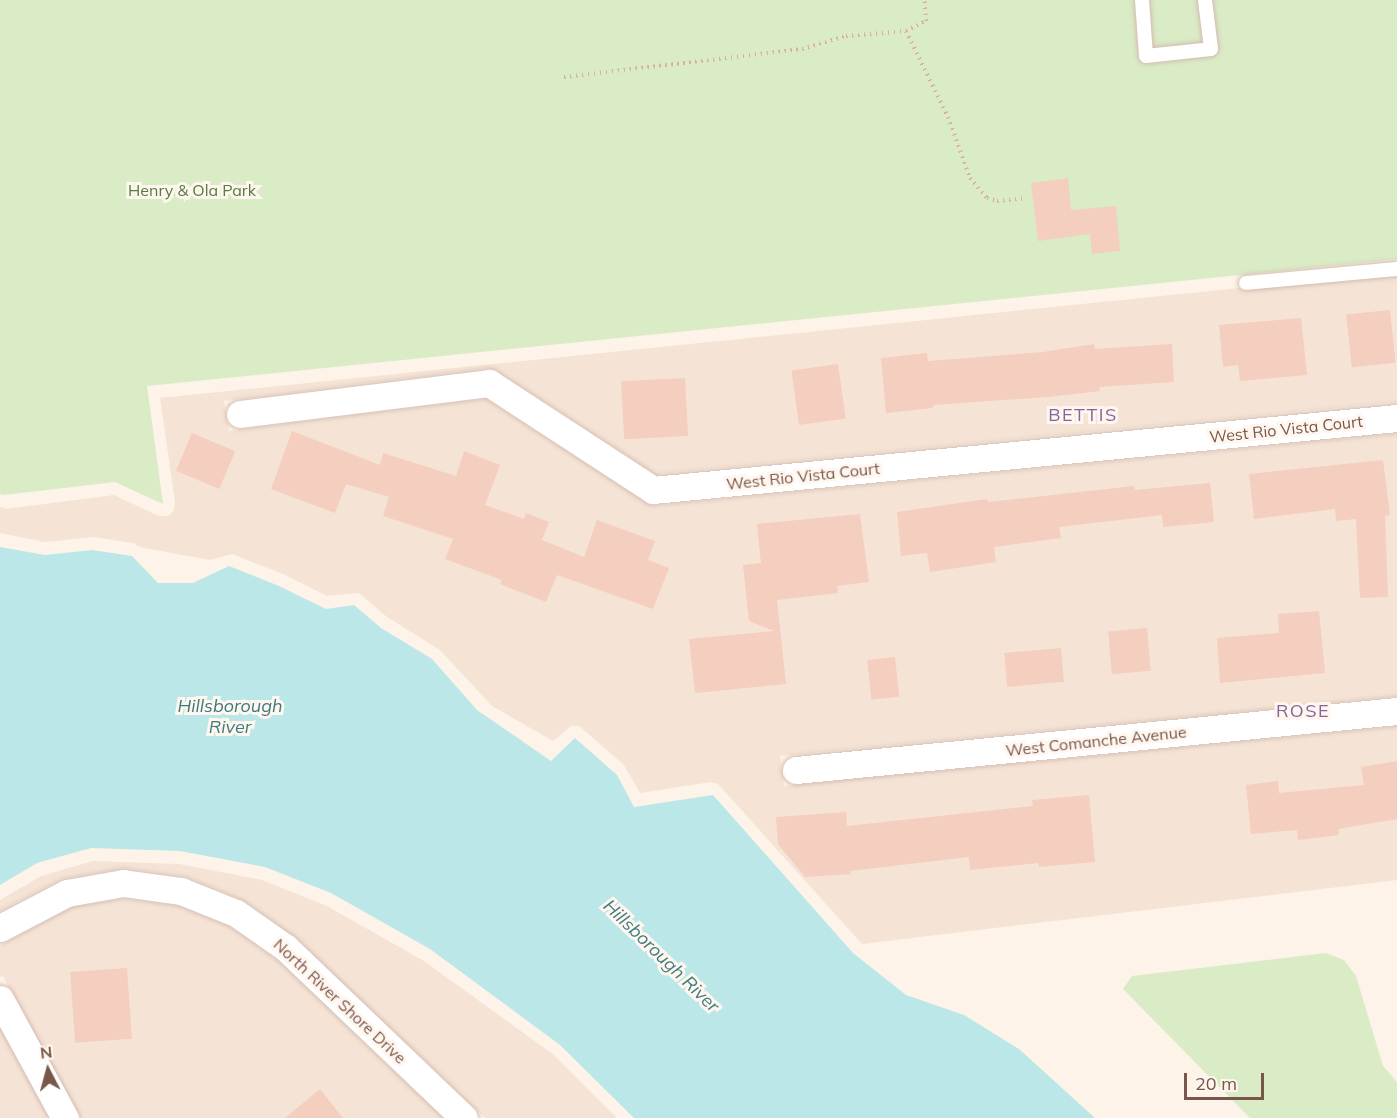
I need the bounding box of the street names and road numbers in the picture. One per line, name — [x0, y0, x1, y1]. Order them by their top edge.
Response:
street label: West Rio Vista Court — [1208, 411, 1364, 447]
street label: West Rio Vista Court — [725, 458, 881, 494]
street label: West Comanche Avenue — [1005, 722, 1187, 760]
street label: North River Shore Drive — [270, 935, 410, 1067]

